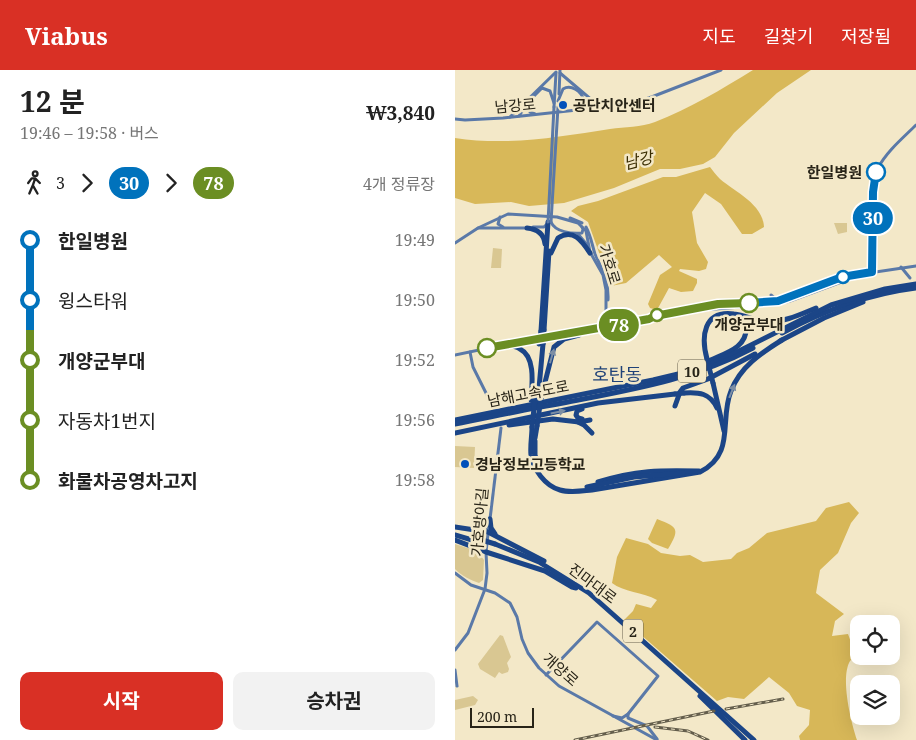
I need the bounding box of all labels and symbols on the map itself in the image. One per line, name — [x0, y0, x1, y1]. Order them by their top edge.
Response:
street label: 남강로 — [494, 93, 536, 117]
place label: 공단치안센터 — [573, 95, 656, 115]
marker: 공단치안센터 — [557, 99, 569, 111]
water label: 남강 — [621, 145, 657, 174]
place label: 한일병원 — [807, 162, 862, 182]
marker: 한일병원 — [866, 162, 886, 182]
line badge: 30 — [851, 202, 895, 234]
street label: 가호로 — [594, 241, 626, 287]
unlabelled marker — [836, 270, 850, 284]
marker: 개양군부대 — [739, 293, 759, 313]
unlabelled marker — [650, 308, 664, 322]
line badge: 78 — [597, 309, 641, 341]
place label: 개양군부대 — [714, 314, 784, 334]
unlabelled marker — [477, 338, 497, 358]
one-way arrow — [548, 348, 556, 363]
road number: 10 — [678, 360, 706, 382]
district label: 호탄동 — [592, 362, 642, 386]
street label: 남해고속도로 — [485, 375, 571, 411]
one-way arrow — [728, 383, 736, 398]
one-way arrow — [550, 407, 566, 415]
place label: 경남정보고등학교 — [475, 454, 586, 474]
marker: 경남정보고등학교 — [459, 458, 471, 470]
street label: 가호방아길 — [466, 487, 492, 557]
street label: 진마대로 — [565, 558, 621, 608]
road number: 2 — [623, 620, 643, 642]
street label: 개양로 — [539, 648, 583, 690]
scale bar — [470, 705, 534, 728]

